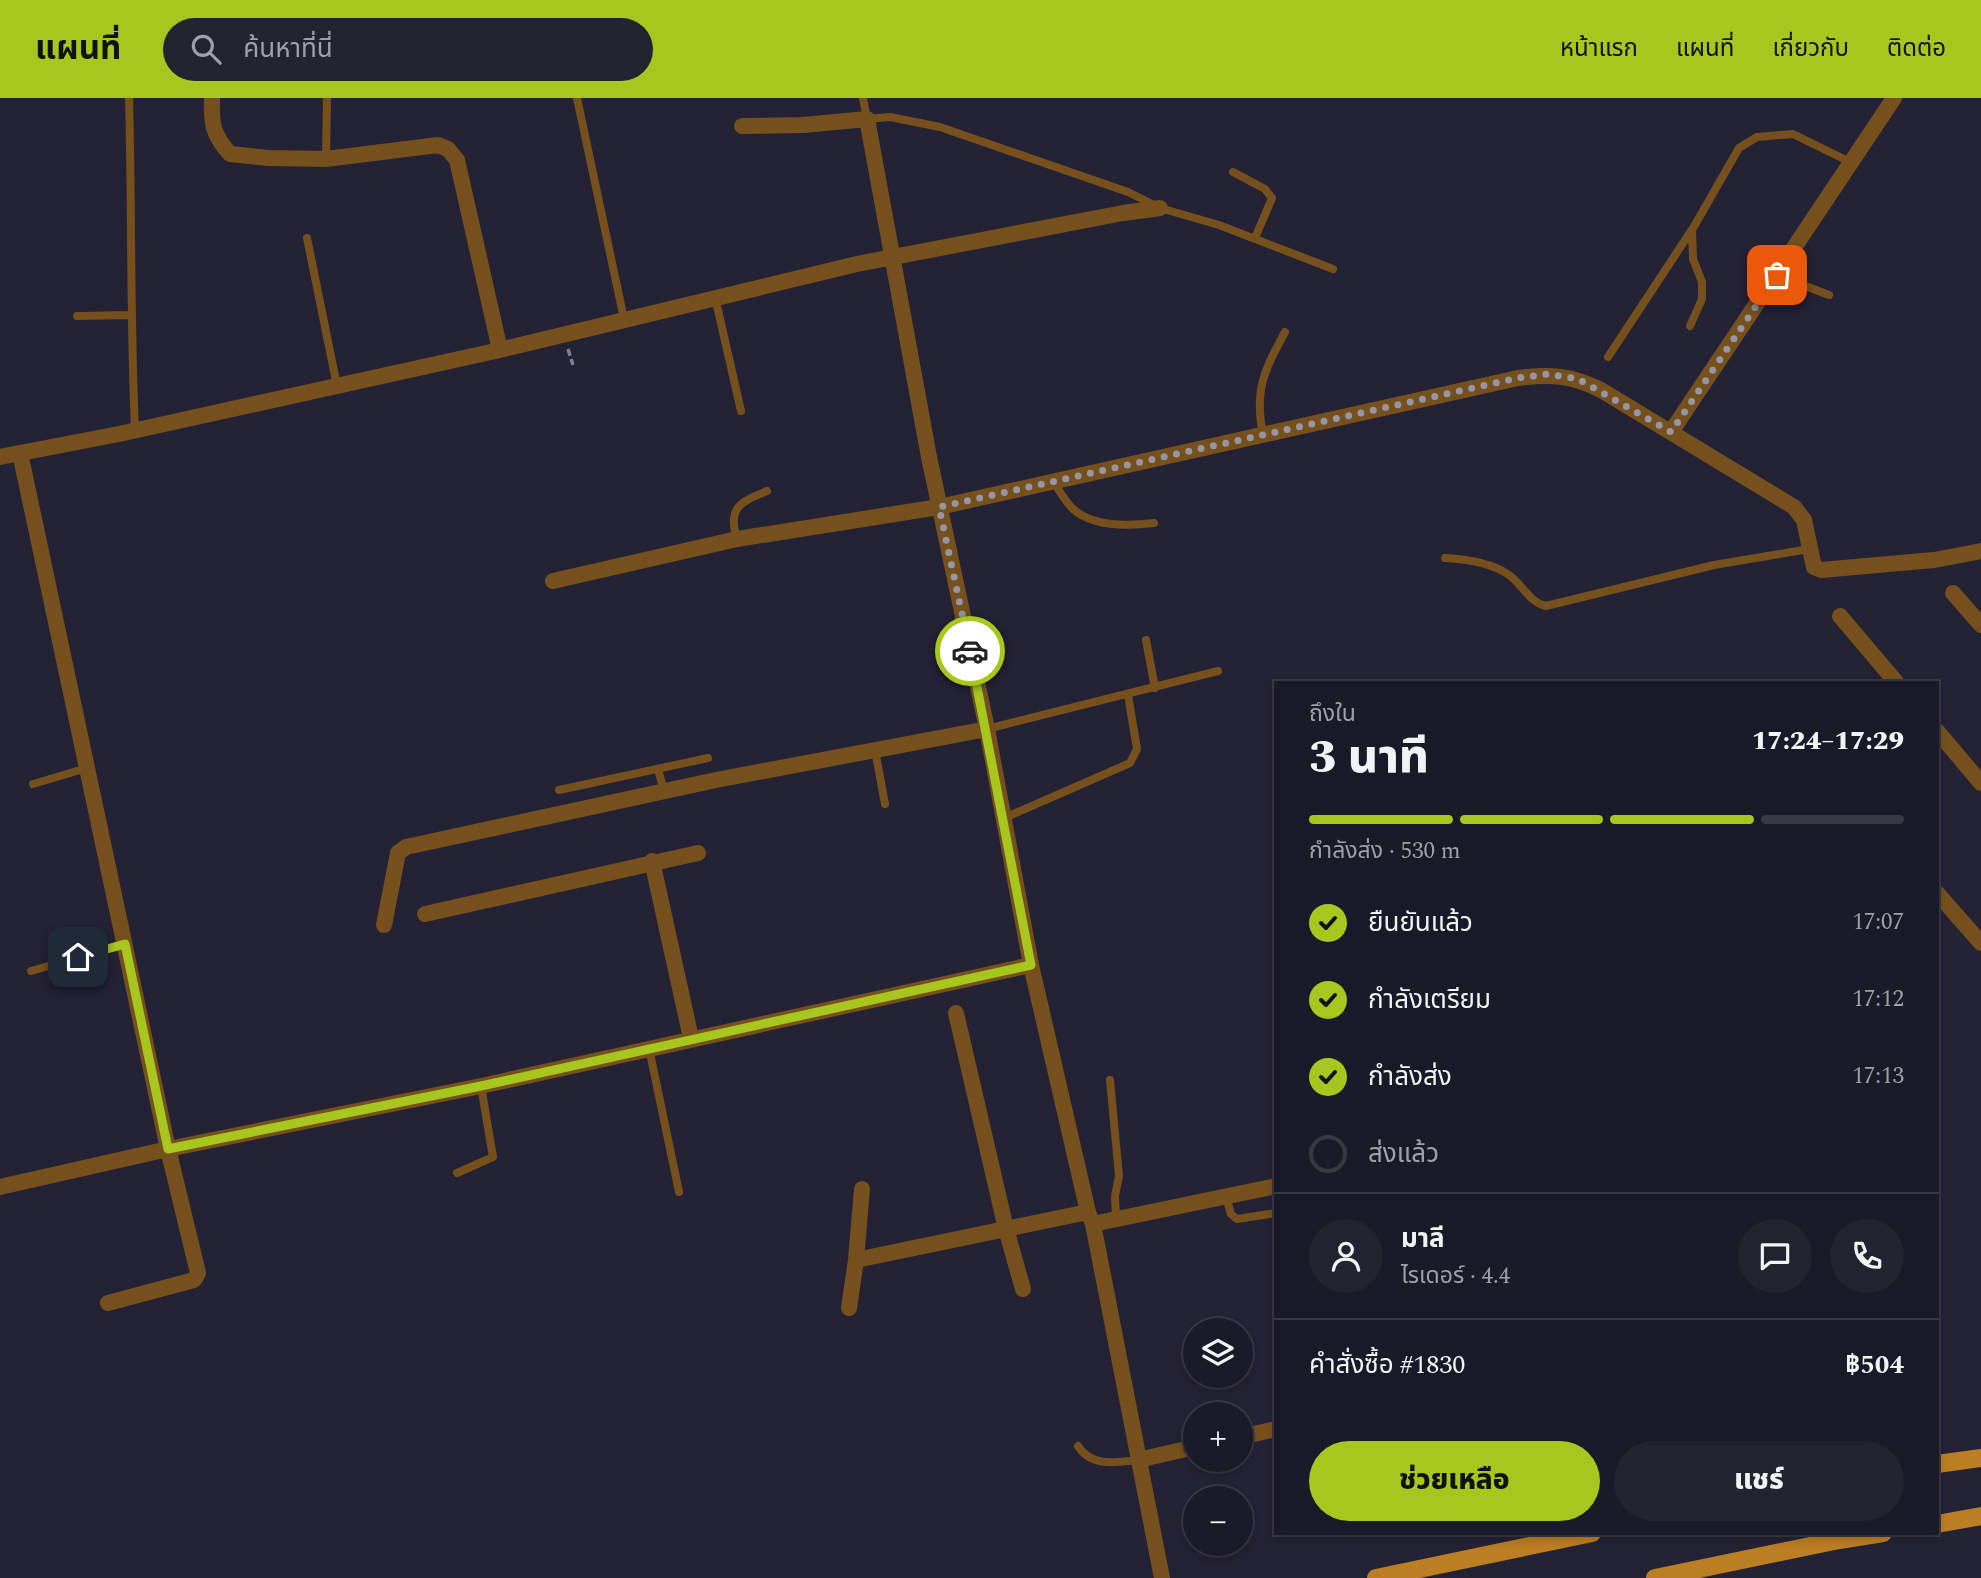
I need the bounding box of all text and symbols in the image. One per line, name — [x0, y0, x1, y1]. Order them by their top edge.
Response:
search box — [163, 18, 653, 81]
text: แผนที่ — [35, 24, 121, 74]
text: ค้นหาที่นี่ — [243, 29, 333, 69]
icon: search — [187, 30, 225, 68]
text: หน้าแรก — [1560, 31, 1638, 67]
text: แผนที่ — [1676, 31, 1734, 67]
text: เกี่ยวกับ — [1772, 31, 1849, 67]
text: ติดต่อ — [1887, 31, 1946, 67]
pin — [1747, 245, 1807, 305]
icon: bag — [1758, 256, 1796, 294]
courier — [935, 616, 1005, 686]
icon: car — [951, 632, 989, 670]
text: ถึงใน — [1309, 697, 1356, 732]
text: 17:24–17:29 — [1752, 721, 1904, 761]
text: 3 นาที — [1309, 723, 1429, 793]
text: กำลังส่ง · 530 m — [1309, 834, 1460, 869]
text: ยืนยันแล้ว — [1368, 903, 1473, 943]
icon: check — [1309, 904, 1347, 942]
text: 17:07 — [1852, 905, 1904, 940]
pin — [48, 927, 108, 987]
icon: home — [59, 938, 97, 976]
text: กำลังเตรียม — [1368, 980, 1491, 1020]
icon: check — [1309, 981, 1347, 1019]
text: 17:12 — [1852, 982, 1904, 1017]
text: กำลังส่ง — [1368, 1057, 1452, 1097]
icon: check — [1309, 1058, 1347, 1096]
text: 17:13 — [1852, 1059, 1904, 1094]
text: ส่งแล้ว — [1368, 1134, 1439, 1174]
button: person — [1309, 1219, 1383, 1293]
text: มาลี — [1401, 1219, 1445, 1259]
button: chat — [1738, 1219, 1812, 1293]
button: phone — [1830, 1219, 1904, 1293]
text: ไรเดอร์ · 4.4 — [1401, 1259, 1510, 1294]
map controls — [1183, 1318, 1253, 1556]
button: layers — [1183, 1318, 1253, 1388]
text: คำสั่งซื้อ #1830 — [1309, 1345, 1465, 1385]
text: ฿504 — [1845, 1345, 1904, 1385]
button: + — [1183, 1402, 1253, 1472]
button: ช่วยเหลือ — [1309, 1441, 1600, 1521]
button: แชร์ — [1614, 1441, 1904, 1521]
button: − — [1183, 1486, 1253, 1556]

